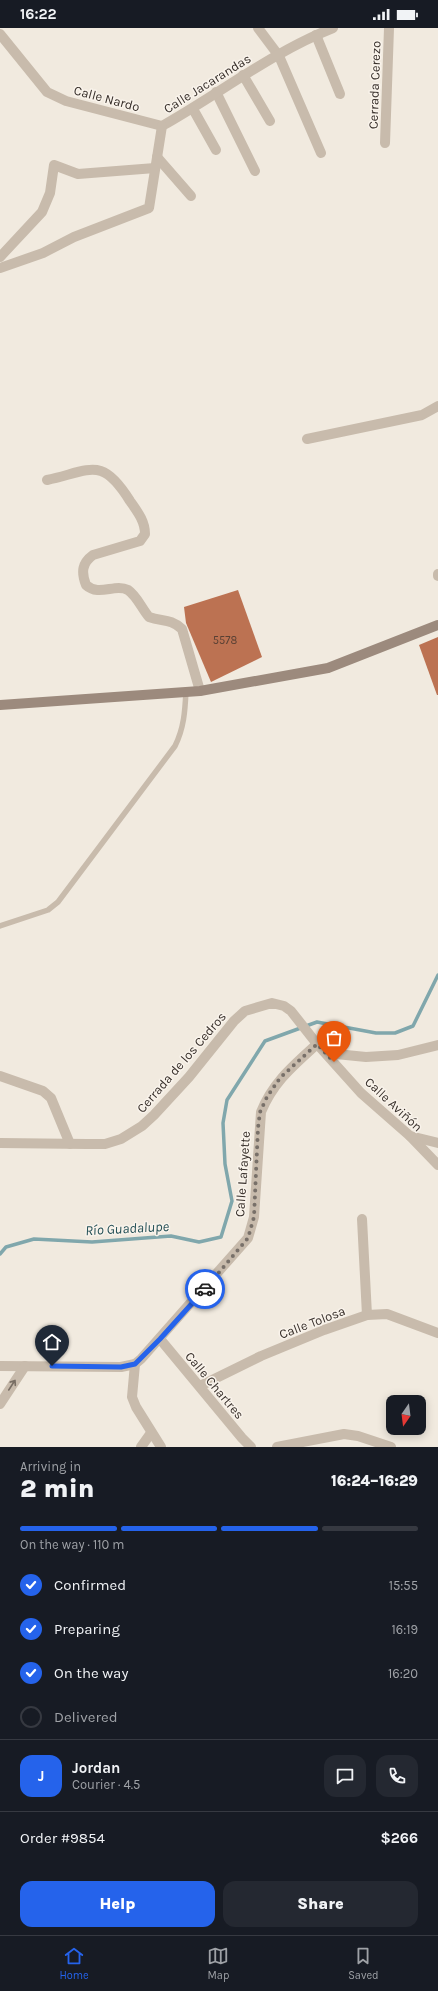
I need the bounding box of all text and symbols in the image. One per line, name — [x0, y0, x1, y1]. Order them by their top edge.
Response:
text: 16:22 — [20, 5, 57, 23]
street label: Cerrada Cerezo — [365, 41, 384, 129]
street label: Calle Jacarandas — [161, 51, 254, 116]
street label: Calle Nardo — [72, 82, 142, 114]
house number: 5578 — [213, 634, 237, 647]
street label: Cerrada de los Cedros — [134, 1009, 229, 1116]
pin — [317, 1021, 351, 1062]
icon: bag — [323, 1027, 345, 1049]
street label: Calle Aviñón — [362, 1074, 425, 1135]
street label: Calle Lafayette — [232, 1130, 253, 1218]
water label: Río Guadalupe — [85, 1218, 170, 1239]
courier — [185, 1269, 225, 1309]
icon: car — [194, 1278, 216, 1300]
street label: Calle Tolosa — [277, 1303, 347, 1342]
pin — [35, 1325, 69, 1366]
icon: home — [41, 1331, 63, 1353]
street label: Calle Chartres — [182, 1349, 247, 1422]
one-way arrow — [9, 1379, 17, 1391]
north arrow — [386, 1395, 426, 1435]
map controls — [386, 1395, 426, 1435]
text: Arriving in — [20, 1459, 81, 1474]
text: 16:24–16:29 — [331, 1472, 418, 1490]
text: 2 min — [20, 1473, 95, 1504]
text: On the way · 110 m — [20, 1537, 125, 1552]
icon: check — [20, 1574, 42, 1596]
text: Confirmed — [54, 1576, 126, 1594]
text: 15:55 — [389, 1578, 418, 1593]
icon: check — [20, 1618, 42, 1640]
text: Preparing — [54, 1620, 120, 1638]
text: 16:19 — [391, 1622, 418, 1637]
icon: check — [20, 1662, 42, 1684]
text: On the way — [54, 1664, 128, 1682]
text: 16:20 — [388, 1666, 418, 1681]
text: Delivered — [54, 1708, 118, 1726]
button: chat — [324, 1755, 366, 1797]
button: phone — [376, 1755, 418, 1797]
text: Jordan — [72, 1759, 120, 1777]
text: J — [38, 1767, 44, 1785]
text: Courier · 4.5 — [72, 1777, 140, 1792]
text: Order #9854 — [20, 1829, 105, 1847]
text: $266 — [380, 1829, 418, 1847]
button: Help — [20, 1881, 215, 1927]
button: Share — [223, 1881, 418, 1927]
tab: Home — [59, 1945, 89, 1982]
tab: Map — [207, 1945, 229, 1982]
tab: Saved — [348, 1945, 379, 1982]

